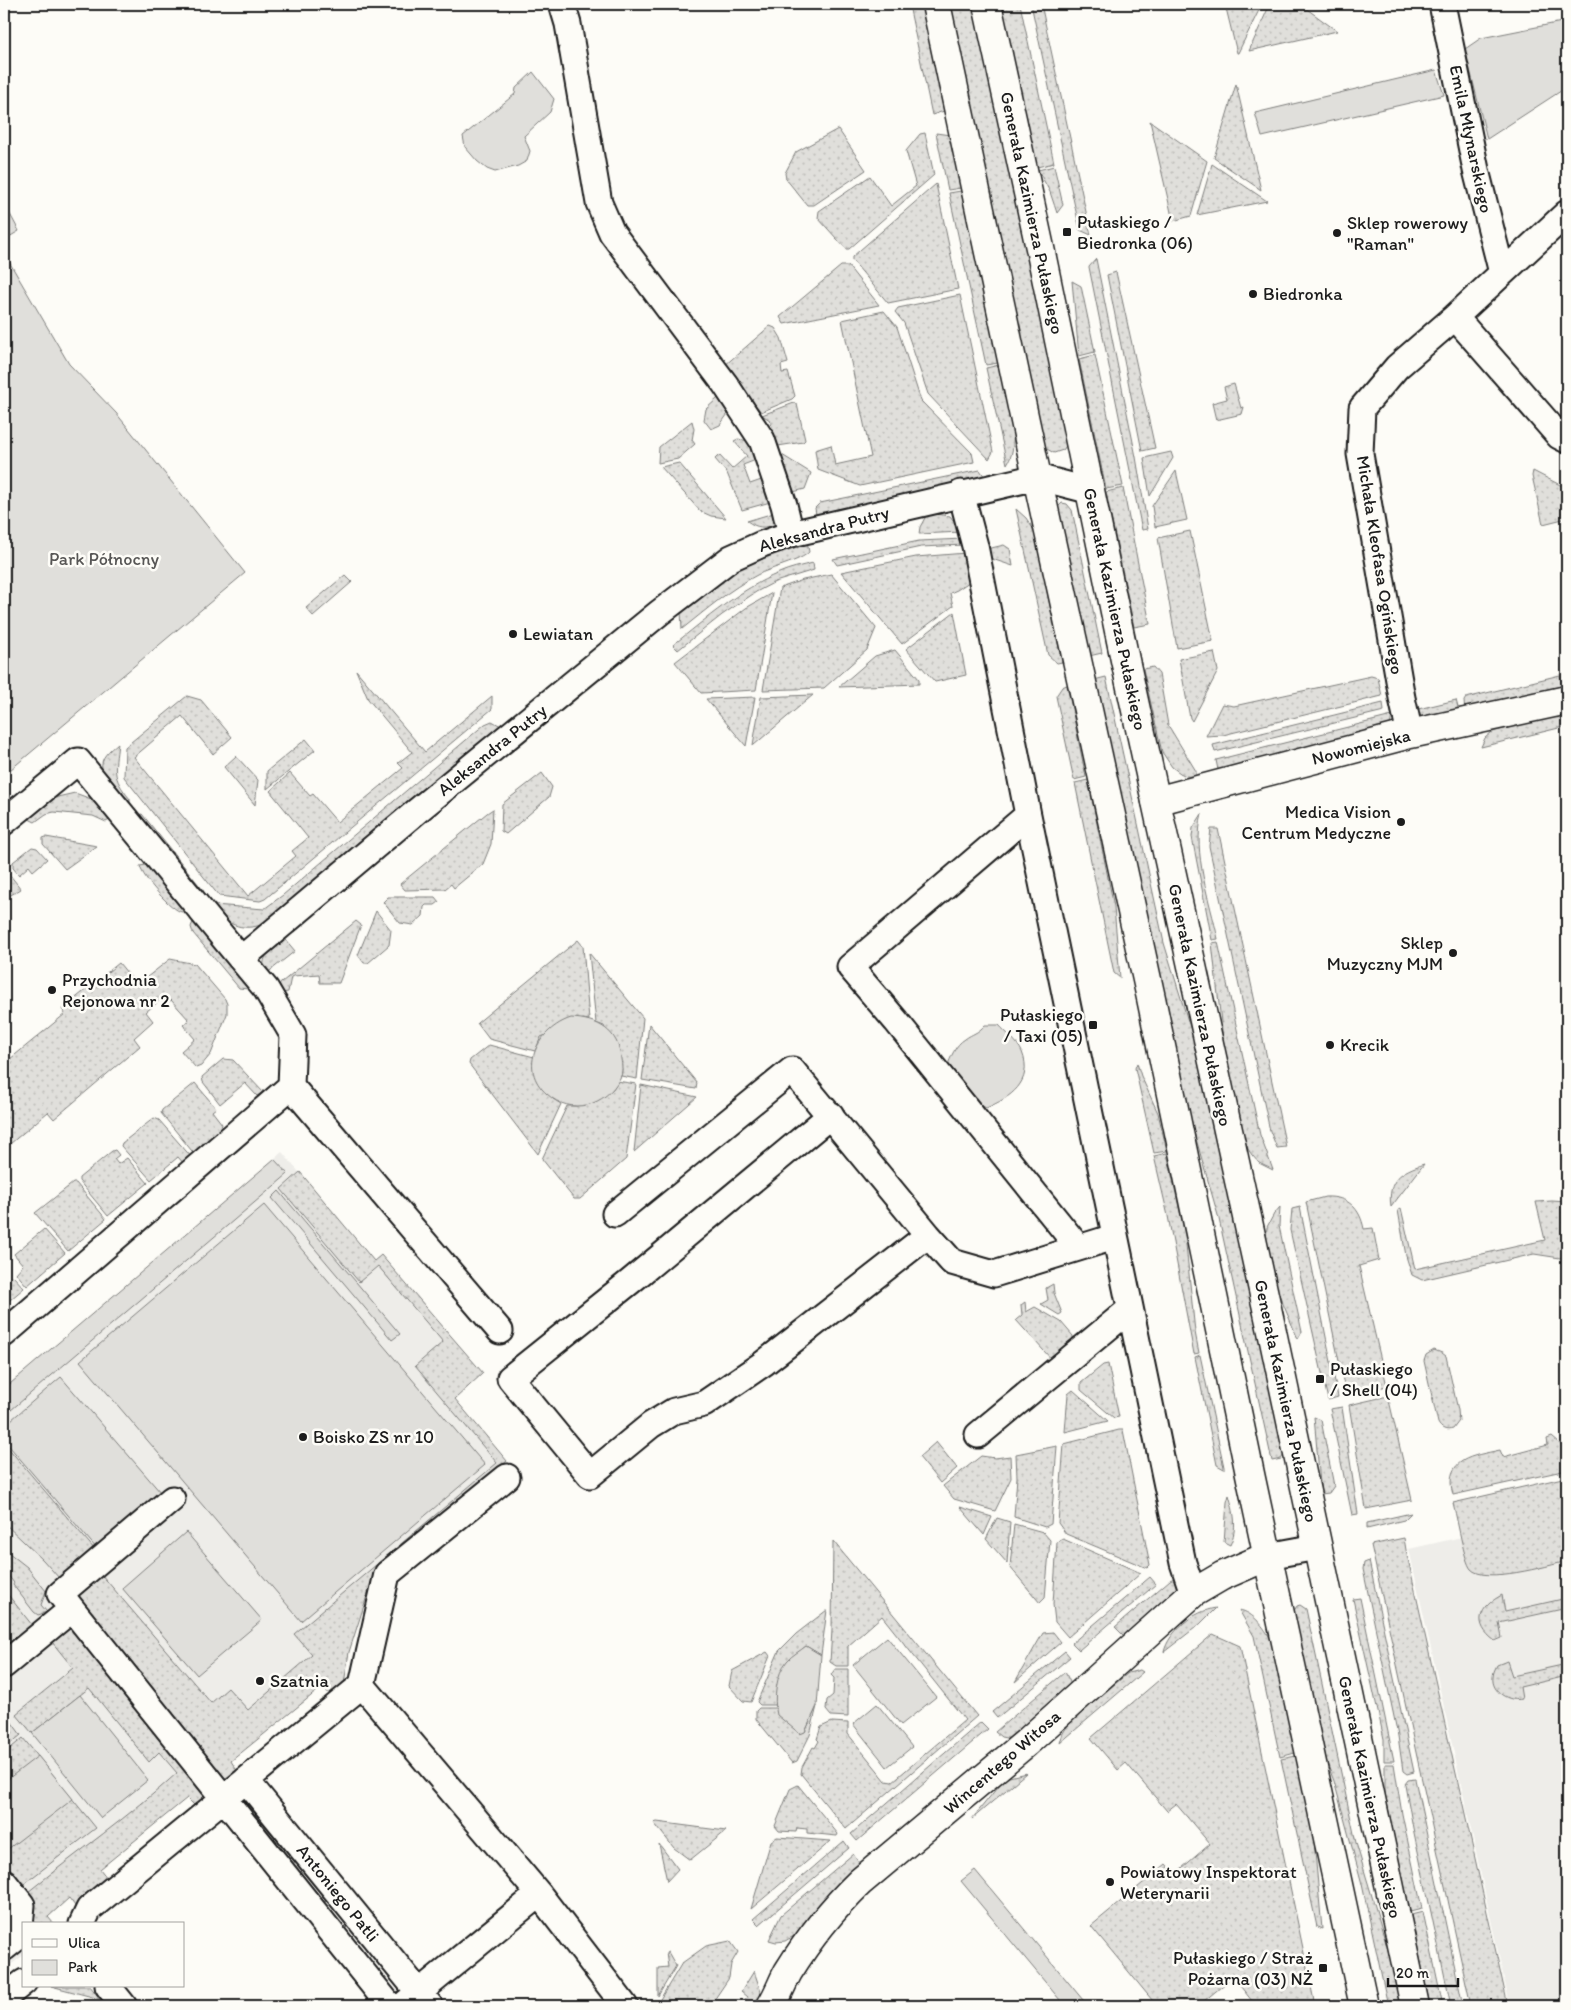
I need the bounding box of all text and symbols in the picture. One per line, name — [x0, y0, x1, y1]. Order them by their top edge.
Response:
street label: Emila Młynarskiego — [1445, 63, 1497, 215]
street label: Generała Kazimierza Pułaskiego — [996, 90, 1068, 336]
place label: Pułaskiego / Biedronka (06) — [1077, 211, 1193, 254]
place label: Sklep rowerowy "Raman" — [1347, 212, 1469, 255]
marker: Pułaskiego / Biedronka (06) — [1061, 226, 1073, 238]
marker: Sklep rowerowy "Raman" — [1331, 227, 1343, 239]
place label: Biedronka — [1263, 283, 1343, 305]
marker: Biedronka — [1247, 288, 1259, 300]
street label: Michała Kleofasa Ogińskiego — [1352, 454, 1408, 676]
street label: Generała Kazimierza Pułaskiego — [1079, 486, 1151, 732]
street label: Aleksandra Putry — [756, 501, 892, 557]
park label: Park Północny — [49, 548, 160, 570]
place label: Lewiatan — [523, 623, 593, 645]
marker: Lewiatan — [507, 628, 519, 640]
street label: Aleksandra Putry — [433, 699, 551, 801]
street label: Nowomiejska — [1309, 724, 1413, 770]
place label: Medica Vision Centrum Medyczne — [1241, 801, 1391, 844]
marker: Medica Vision Centrum Medyczne — [1395, 816, 1407, 828]
street label: Generała Kazimierza Pułaskiego — [1164, 882, 1236, 1128]
place label: Sklep Muzyczny MJM — [1327, 932, 1443, 975]
marker: Sklep Muzyczny MJM — [1447, 947, 1459, 959]
place label: Przychodnia Rejonowa nr 2 — [62, 969, 170, 1012]
marker: Przychodnia Rejonowa nr 2 — [46, 984, 58, 996]
place label: Pułaskiego / Taxi (05) — [1000, 1004, 1083, 1047]
marker: Pułaskiego / Taxi (05) — [1087, 1019, 1099, 1031]
place label: Krecik — [1340, 1034, 1390, 1056]
marker: Krecik — [1324, 1039, 1336, 1051]
street label: Generała Kazimierza Pułaskiego — [1250, 1278, 1322, 1524]
place label: Pułaskiego / Shell (04) — [1330, 1358, 1418, 1401]
marker: Pułaskiego / Shell (04) — [1314, 1373, 1326, 1385]
place label: Boisko ZS nr 10 — [313, 1426, 434, 1448]
marker: Boisko ZS nr 10 — [297, 1431, 309, 1443]
place label: Szatnia — [270, 1670, 329, 1692]
street label: Generała Kazimierza Pułaskiego — [1334, 1674, 1406, 1920]
marker: Szatnia — [254, 1675, 266, 1687]
street label: Wincentego Witosa — [939, 1705, 1066, 1819]
street label: Antoniego Patli — [292, 1840, 384, 1946]
place label: Powiatowy Inspektorat Weterynarii — [1120, 1861, 1297, 1904]
marker: Powiatowy Inspektorat Weterynarii — [1104, 1876, 1116, 1888]
legend — [22, 1922, 185, 1988]
text: Ulica — [68, 1934, 101, 1952]
place label: Pułaskiego / Straż Pożarna (03) NŻ — [1173, 1947, 1314, 1990]
scale bar — [1388, 1955, 1458, 1987]
text: Park — [68, 1958, 98, 1976]
marker: Pułaskiego / Straż Pożarna (03) NŻ — [1317, 1962, 1329, 1974]
text: 20 m — [1396, 1964, 1430, 1982]

